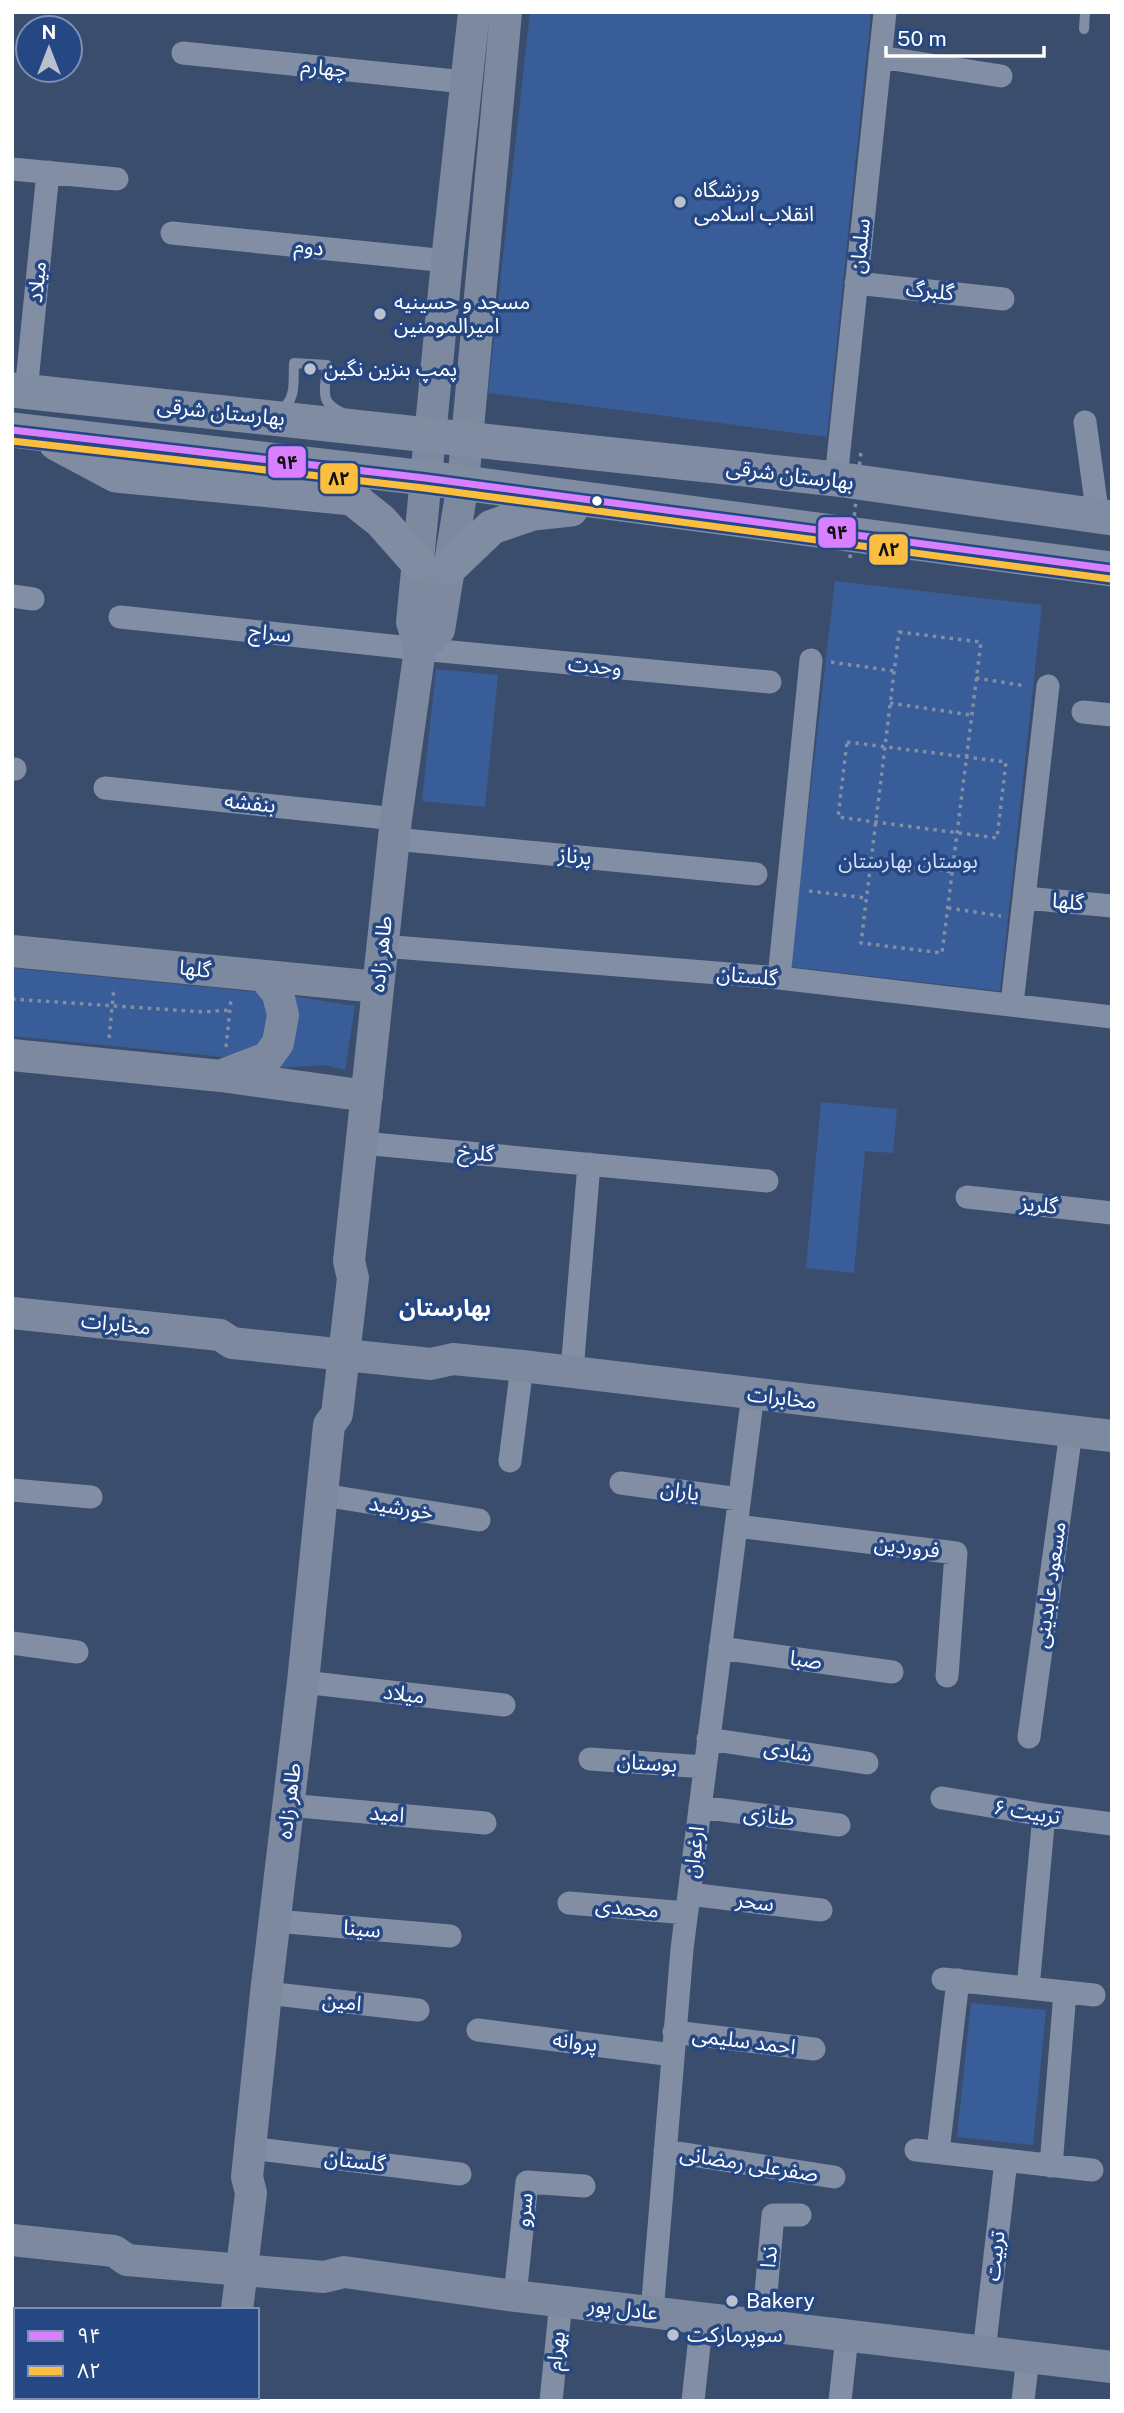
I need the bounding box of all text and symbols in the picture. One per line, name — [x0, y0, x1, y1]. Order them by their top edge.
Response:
north arrow — [14, 14, 84, 84]
scale bar — [886, 14, 1044, 58]
text: N — [42, 21, 56, 43]
text: 50 m — [897, 26, 947, 51]
street label: چهارم — [299, 53, 348, 86]
place label: ورزشگاه انقلاب اسلامی — [694, 177, 814, 226]
marker: ورزشگاه انقلاب اسلامی — [672, 194, 688, 210]
street label: سلمان — [844, 217, 875, 275]
street label: دوم — [293, 233, 325, 264]
street label: میلاد — [22, 260, 51, 304]
street label: گلبرگ — [905, 276, 956, 305]
place label: مسجد و حسینیه امیرالمومنین — [394, 289, 530, 338]
marker: مسجد و حسینیه امیرالمومنین — [372, 306, 388, 322]
place label: پمپ بنزین نگین — [324, 356, 457, 383]
marker: پمپ بنزین نگین — [302, 361, 318, 377]
street label: بهارستان شرقی — [156, 392, 286, 431]
line badge: ۹۴ — [267, 445, 307, 479]
text: ۹۴ — [276, 451, 298, 473]
street label: بهارستان شرقی — [725, 454, 855, 495]
line badge: ۸۲ — [319, 462, 359, 495]
text: ۸۲ — [328, 467, 350, 489]
unlabelled marker — [590, 494, 604, 508]
line badge: ۹۴ — [817, 516, 857, 549]
text: ۹۴ — [826, 521, 848, 543]
line badge: ۸۲ — [868, 533, 909, 566]
text: ۸۲ — [878, 538, 900, 560]
street label: سراج — [247, 618, 293, 650]
street label: وحدت — [567, 651, 623, 680]
street label: بنفشه — [223, 787, 277, 818]
street label: پرناز — [556, 842, 593, 871]
park label: بوستان بهارستان — [838, 848, 978, 873]
street label: گلها — [1051, 888, 1085, 915]
street label: طاهر زاده — [364, 915, 397, 993]
street label: گلها — [178, 954, 212, 983]
street label: گلستان — [716, 960, 779, 991]
street label: گلرخ — [456, 1138, 496, 1170]
street label: گلریز — [1018, 1190, 1059, 1219]
district label: بهارستان — [399, 1294, 491, 1322]
street label: مخابرات — [80, 1307, 152, 1340]
street label: مخابرات — [746, 1381, 818, 1414]
street label: یاران — [659, 1475, 701, 1506]
street label: خورشید — [367, 1490, 435, 1525]
street label: مسعود عابدینی — [1028, 1520, 1071, 1650]
street label: فروردین — [873, 1530, 941, 1563]
street label: صبا — [788, 1645, 824, 1674]
street label: میلاد — [382, 1679, 426, 1708]
street label: شادی — [762, 1734, 814, 1767]
street label: بوستان — [616, 1748, 678, 1777]
street label: طاهر زاده — [271, 1761, 306, 1840]
street label: تربیت ۶ — [992, 1794, 1062, 1829]
street label: امید — [369, 1800, 406, 1827]
street label: طنازی — [742, 1800, 796, 1831]
street label: ارغوان — [678, 1825, 709, 1879]
street label: سحر — [734, 1887, 776, 1916]
street label: محمدی — [594, 1892, 660, 1923]
street label: سینا — [342, 1914, 382, 1943]
street label: امین — [321, 1987, 363, 2016]
street label: احمد سلیمی — [691, 2022, 797, 2059]
street label: پروانه — [551, 2026, 599, 2058]
street label: صفرعلی رمضانی — [678, 2140, 820, 2187]
street label: گلستان — [323, 2144, 387, 2177]
street label: سرو — [509, 2192, 538, 2228]
street label: تربیت — [979, 2230, 1010, 2282]
street label: ندا — [755, 2245, 782, 2269]
place label: Bakery — [746, 2288, 815, 2313]
street label: عادل پور — [586, 2292, 659, 2326]
marker: Bakery — [724, 2293, 740, 2309]
legend — [14, 2308, 259, 2399]
place label: سوپرمارکت — [687, 2322, 783, 2348]
text: ۹۴ — [77, 2323, 101, 2348]
marker: سوپرمارکت — [665, 2327, 681, 2343]
street label: بهرام — [541, 2330, 574, 2372]
text: ۸۲ — [77, 2358, 101, 2383]

